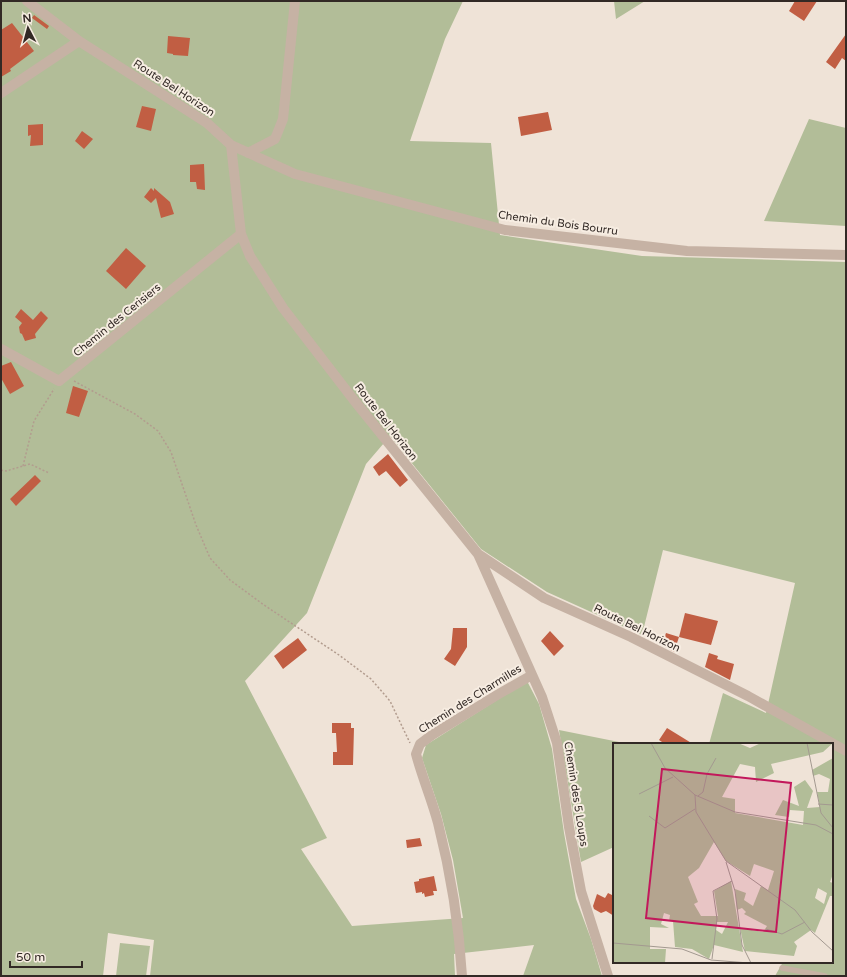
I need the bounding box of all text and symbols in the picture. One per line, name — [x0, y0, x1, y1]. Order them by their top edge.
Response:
north arrow — [8, 8, 48, 48]
text: N — [22, 12, 32, 25]
street label: Route Bel Horizon — [131, 57, 217, 119]
street label: Chemin du Bois Bourru — [497, 208, 619, 238]
street label: Chemin des Cerisiers — [71, 281, 163, 359]
street label: Route Bel Horizon — [352, 381, 420, 463]
street label: Route Bel Horizon — [592, 601, 682, 655]
street label: Chemin des Charmilles — [416, 662, 524, 736]
street label: Chemin des 5 Loups — [561, 741, 591, 847]
inset map — [613, 743, 833, 963]
scale bar — [10, 943, 82, 969]
text: 50 m — [16, 950, 45, 964]

